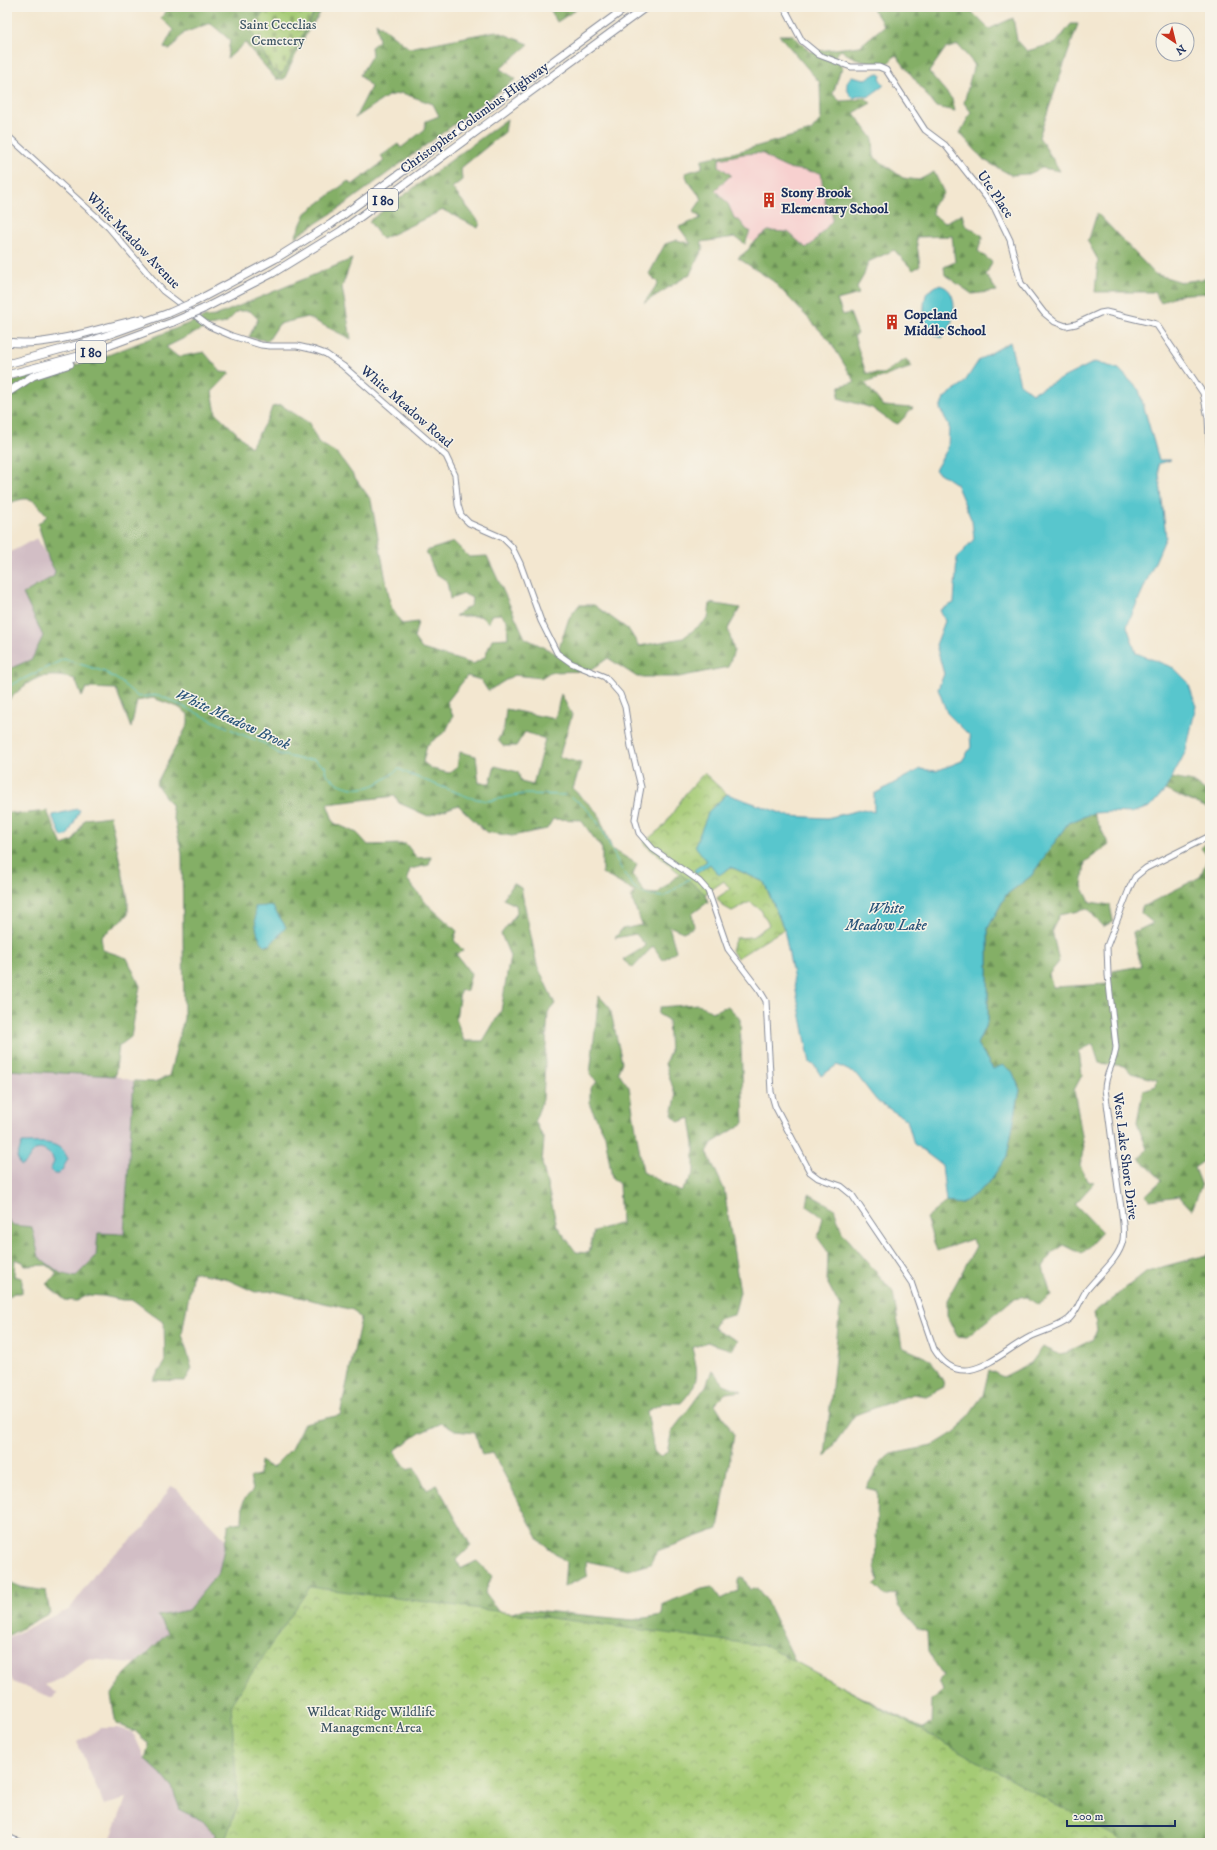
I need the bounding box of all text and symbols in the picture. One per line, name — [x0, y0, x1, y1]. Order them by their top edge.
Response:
park label: Saint Cecelias Cemetery — [240, 16, 317, 50]
north arrow — [1155, 22, 1195, 62]
text: N — [1172, 41, 1188, 58]
street label: Christopher Columbus Highway — [397, 58, 553, 178]
street label: Ute Place — [973, 167, 1018, 222]
place label: Stony Brook Elementary School — [781, 184, 889, 218]
street label: White Meadow Avenue — [82, 188, 184, 293]
road number: I 80 — [368, 189, 398, 211]
building icon: Stony Brook Elementary School — [760, 191, 778, 209]
place label: Copeland Middle School — [904, 306, 987, 340]
building icon: Copeland Middle School — [883, 313, 901, 331]
road number: I 80 — [76, 341, 106, 363]
street label: White Meadow Road — [356, 361, 456, 452]
water label: White Meadow Brook — [173, 685, 294, 755]
water label: White Meadow Lake — [844, 899, 927, 935]
street label: West Lake Shore Drive — [1108, 1090, 1142, 1221]
park label: Wildcat Ridge Wildlife Management Area — [306, 1703, 435, 1737]
scale bar — [1067, 1802, 1175, 1828]
text: 200 m — [1073, 1809, 1103, 1824]

